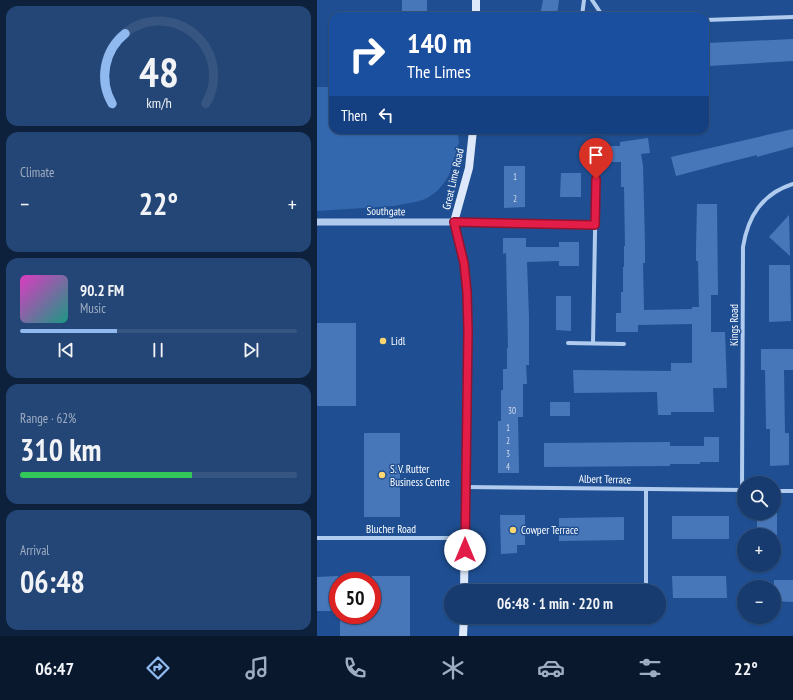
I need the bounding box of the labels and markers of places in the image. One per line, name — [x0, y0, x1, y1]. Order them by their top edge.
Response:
pin — [579, 138, 613, 179]
place label: Lidl — [391, 334, 406, 348]
marker: Lidl — [378, 336, 388, 346]
place label: S. V. Rutter Business Centre — [390, 462, 450, 489]
marker: S. V. Rutter Business Centre — [377, 470, 387, 480]
place label: Cowper Terrace — [521, 523, 579, 537]
marker: Cowper Terrace — [508, 525, 518, 535]

